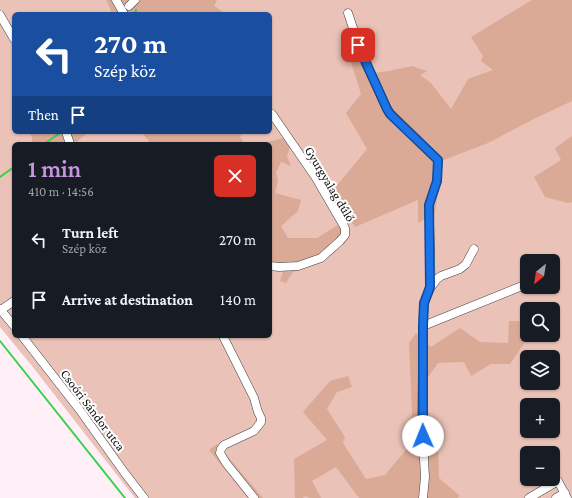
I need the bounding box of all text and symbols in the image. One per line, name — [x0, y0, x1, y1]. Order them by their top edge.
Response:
icon: left — [28, 28, 80, 80]
text: 270 m — [94, 28, 167, 59]
pin — [341, 28, 375, 62]
icon: arrive — [347, 34, 369, 56]
text: Szép köz — [94, 61, 156, 81]
icon: arrive — [67, 104, 89, 126]
text: Then — [28, 107, 59, 123]
street label: Gyurgyalag dűlő — [302, 144, 358, 224]
text: 1 min — [28, 155, 81, 182]
button: close — [214, 155, 256, 197]
text: 410 m · 14:56 — [28, 184, 94, 199]
text: Turn left — [62, 225, 118, 241]
icon: left — [28, 229, 50, 251]
text: 270 m — [219, 232, 256, 248]
text: Szép köz — [62, 241, 107, 256]
north arrow — [520, 254, 560, 294]
map controls — [520, 254, 560, 486]
icon: arrive — [28, 289, 50, 311]
text: Arrive at destination — [62, 292, 193, 308]
text: 140 m — [220, 292, 256, 308]
button: search — [520, 302, 560, 342]
button: layers — [520, 350, 560, 390]
street label: Csoóri Sándor utca — [57, 366, 129, 454]
button: + — [520, 398, 560, 438]
position arrow — [402, 415, 444, 457]
button: − — [520, 446, 560, 486]

